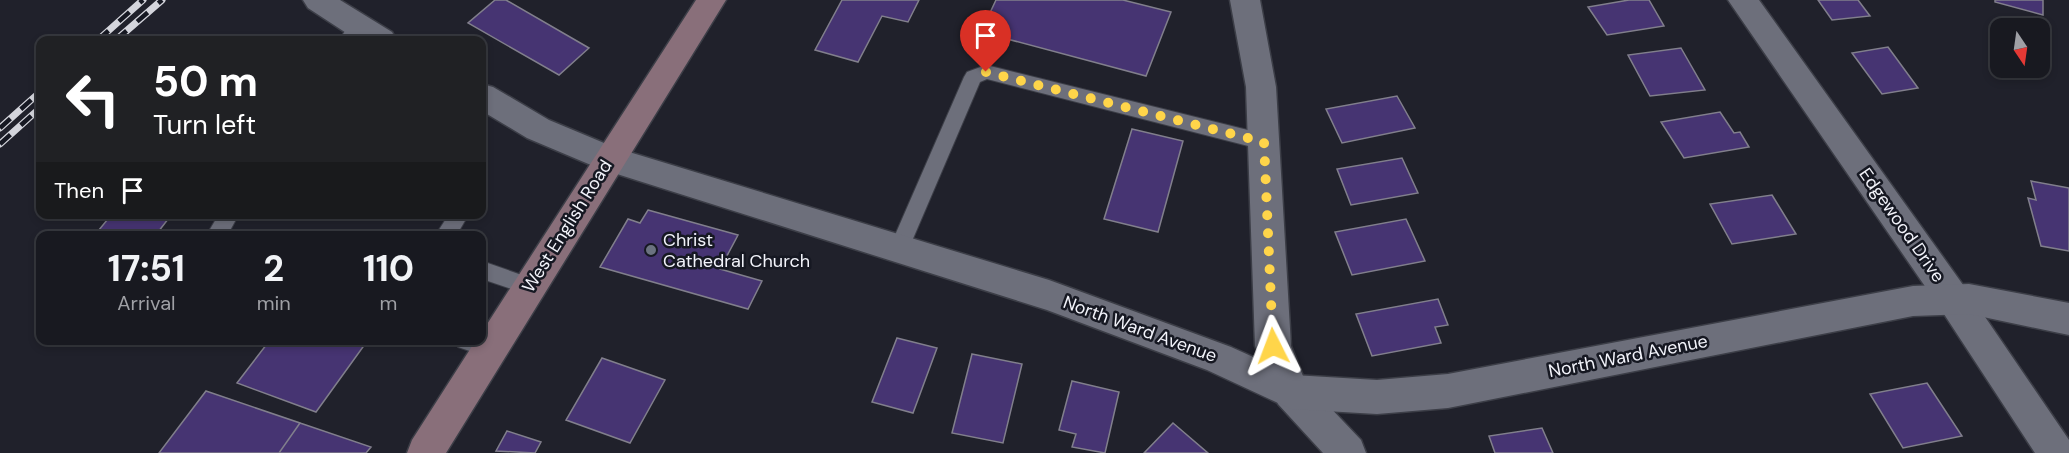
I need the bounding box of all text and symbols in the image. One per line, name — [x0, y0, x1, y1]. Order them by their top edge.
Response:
pin — [960, 10, 1011, 72]
north arrow — [1990, 18, 2050, 78]
map controls — [1990, 18, 2050, 78]
icon: arrive — [969, 19, 1002, 52]
text: 50 m — [153, 54, 258, 109]
icon: left — [54, 60, 132, 138]
text: Turn left — [153, 107, 256, 142]
street label: West English Road — [517, 155, 617, 297]
street label: Edgewood Drive — [1854, 163, 1950, 287]
icon: arrive — [116, 174, 149, 207]
text: Then — [54, 176, 104, 205]
place label: Christ Cathedral Church — [663, 228, 810, 273]
marker: Christ Cathedral Church — [644, 243, 658, 257]
text: 17:51 — [108, 245, 185, 292]
text: 2 — [263, 245, 284, 292]
text: 110 — [363, 245, 414, 292]
text: Arrival — [117, 290, 175, 316]
text: min — [257, 290, 291, 316]
text: m — [379, 290, 397, 316]
street label: North Ward Avenue — [1060, 290, 1220, 368]
position arrow — [1241, 314, 1305, 378]
street label: North Ward Avenue — [1546, 329, 1710, 383]

